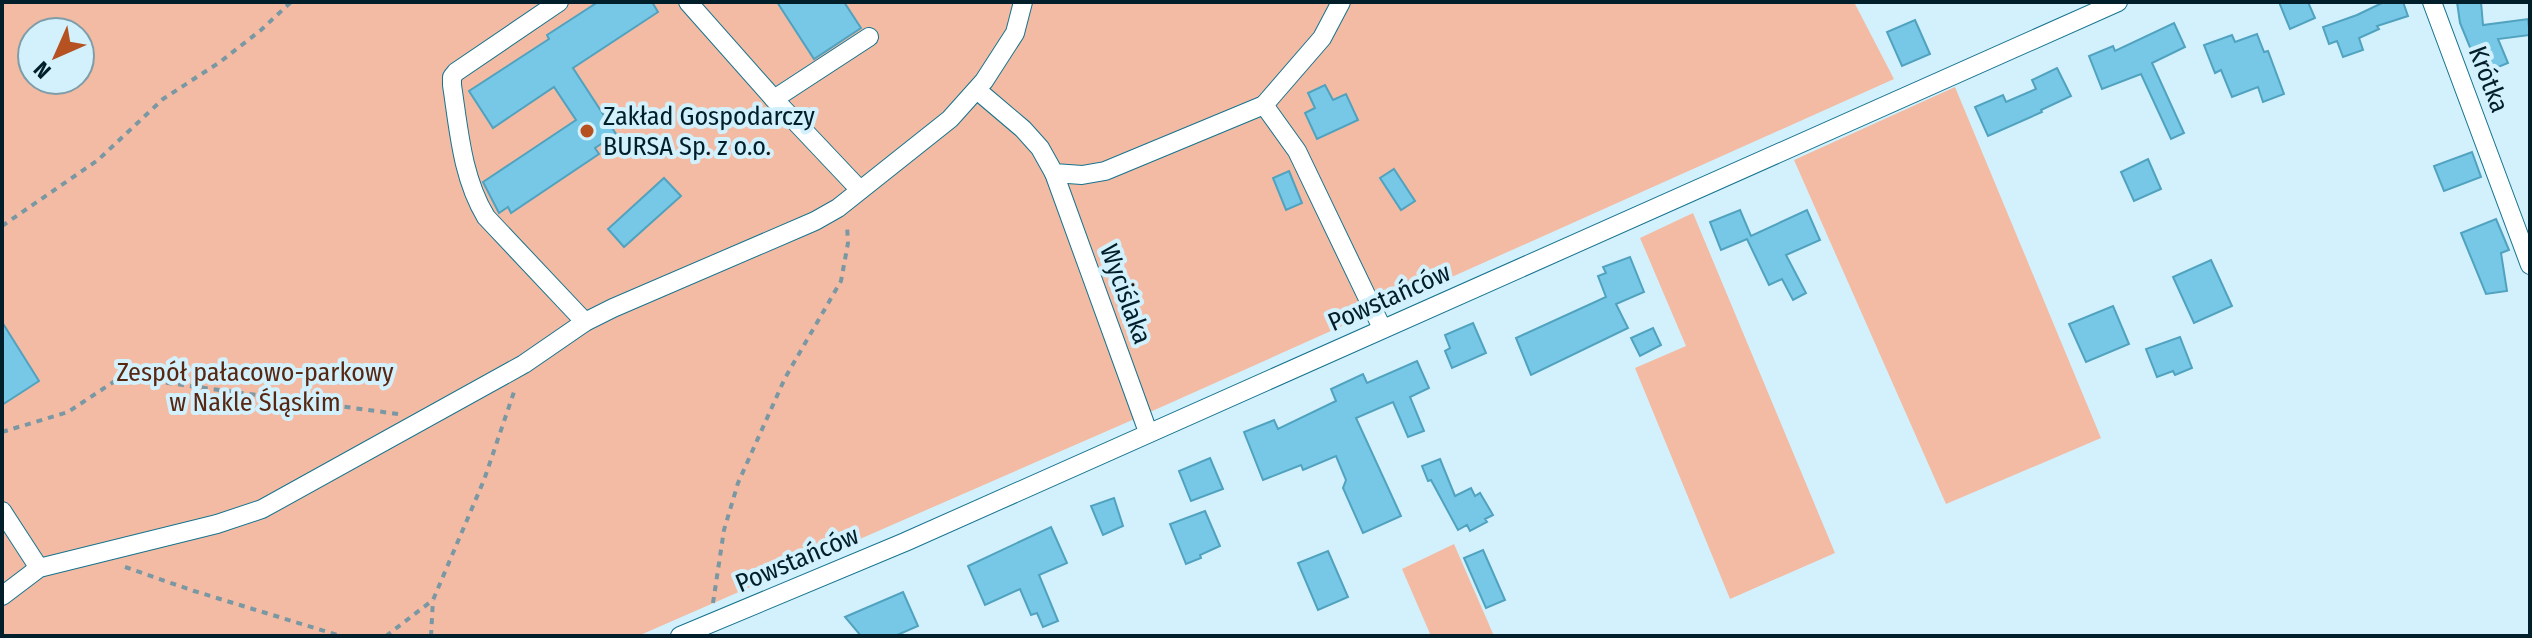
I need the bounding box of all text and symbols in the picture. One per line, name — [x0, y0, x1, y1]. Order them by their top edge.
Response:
north arrow — [16, 16, 96, 96]
street label: Krótka — [2462, 42, 2515, 117]
text: N — [28, 56, 56, 84]
place label: Zakład Gospodarczy BURSA Sp. z o.o. — [603, 101, 815, 162]
marker: Zakład Gospodarczy BURSA Sp. z o.o. — [578, 122, 596, 140]
street label: Wyciślaka — [1093, 240, 1158, 348]
street label: Powstańców — [1323, 257, 1455, 338]
park label: Zespół pałacowo-parkowy w Nakle Śląskim — [116, 357, 394, 418]
street label: Powstańców — [731, 520, 863, 599]

